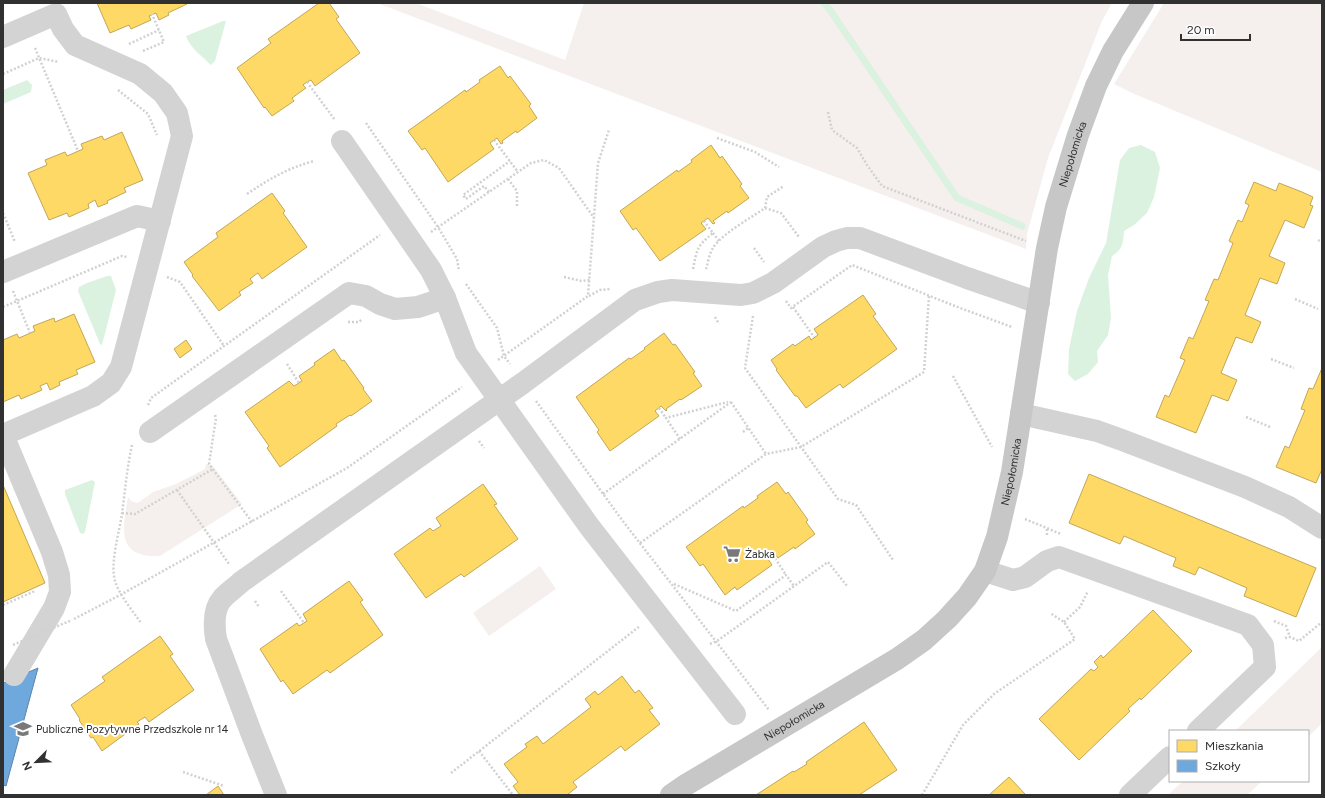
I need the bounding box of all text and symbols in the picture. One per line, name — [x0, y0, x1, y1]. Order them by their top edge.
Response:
scale bar — [1181, 16, 1250, 42]
text: 20 m — [1187, 23, 1215, 37]
street label: Niepołomicka — [1056, 120, 1089, 189]
street label: Niepołomicka — [998, 437, 1024, 507]
supermarket icon: Żabka — [722, 544, 742, 564]
place label: Żabka — [745, 548, 775, 561]
street label: Niepołomicka — [761, 697, 827, 743]
school or university icon: Publiczne Pozytywne Przedszkole nr 14 — [13, 719, 33, 739]
place label: Publiczne Pozytywne Przedszkole nr 14 — [36, 723, 229, 736]
legend — [1169, 730, 1309, 782]
text: Mieszkania — [1205, 739, 1263, 753]
north arrow — [16, 742, 56, 782]
text: N — [20, 759, 35, 772]
text: Szkoły — [1205, 759, 1241, 773]

